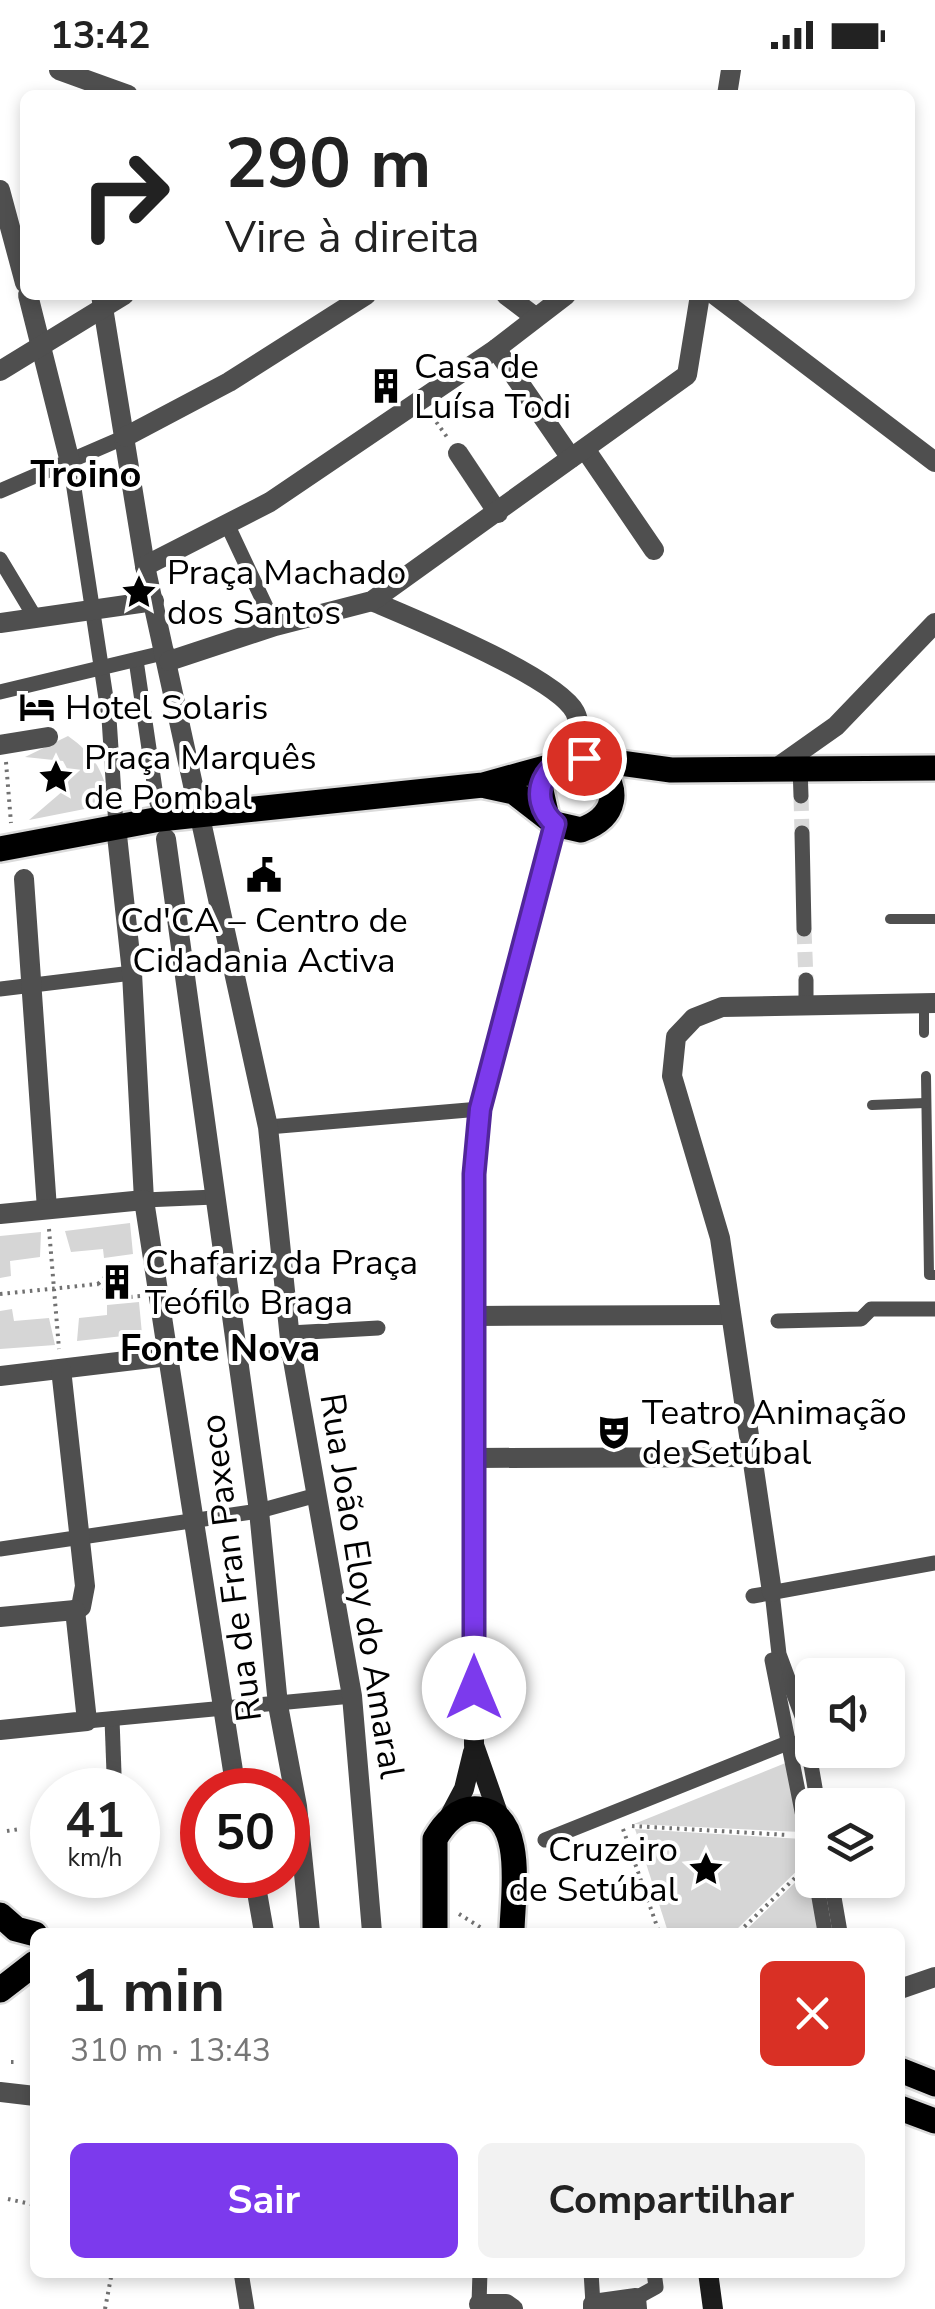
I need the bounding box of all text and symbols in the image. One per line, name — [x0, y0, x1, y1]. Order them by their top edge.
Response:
text: 13:42 — [50, 10, 151, 61]
text: 290 m — [225, 116, 431, 212]
icon: right — [60, 130, 190, 260]
text: Vire à direita — [225, 207, 480, 268]
place label: Casa de Luísa Todi — [414, 343, 571, 430]
building icon: Casa de Luísa Todi — [367, 367, 405, 405]
district label: Troino — [31, 449, 141, 500]
place label: Praça Machado dos Santos — [167, 549, 406, 636]
place icon: Praça Machado dos Santos — [120, 573, 158, 611]
place label: Hotel Solaris — [65, 684, 268, 731]
hotel icon: Hotel Solaris — [18, 688, 56, 726]
pin — [542, 716, 627, 801]
icon: arrive — [557, 731, 612, 786]
place label: Praça Marquês de Pombal — [84, 734, 317, 821]
place icon: Praça Marquês de Pombal — [37, 758, 75, 796]
public building icon: Cd'CA – Centro de Cidadania Activa — [245, 856, 283, 894]
place label: Cd'CA – Centro de Cidadania Activa — [120, 897, 408, 984]
place label: Chafariz da Praça Teófilo Braga — [145, 1239, 418, 1326]
building icon: Chafariz da Praça Teófilo Braga — [98, 1263, 136, 1301]
district label: Fonte Nova — [120, 1323, 320, 1374]
place label: Teatro Animação de Setúbal — [642, 1389, 907, 1476]
street label: Rua João Eloy do Amaral — [308, 1390, 416, 1783]
street label: Rua de Fran Paxeco — [189, 1412, 273, 1724]
theatre icon: Teatro Animação de Setúbal — [595, 1413, 633, 1451]
position arrow — [422, 1636, 526, 1740]
map controls — [795, 1658, 905, 1898]
button: sound — [795, 1658, 905, 1768]
speed limit sign: 50 — [180, 1768, 310, 1898]
text: 41 — [65, 1786, 125, 1855]
button: layers — [795, 1788, 905, 1898]
place label: Cruzeiro de Setúbal — [509, 1826, 679, 1913]
text: km/h — [67, 1841, 123, 1875]
place icon: Cruzeiro de Setúbal — [687, 1850, 725, 1888]
text: 1 min — [70, 1950, 225, 2032]
button: close — [760, 1961, 865, 2066]
text: 310 m · 13:43 — [70, 2029, 271, 2072]
button: Sair — [70, 2143, 458, 2258]
button: Compartilhar — [478, 2143, 865, 2258]

